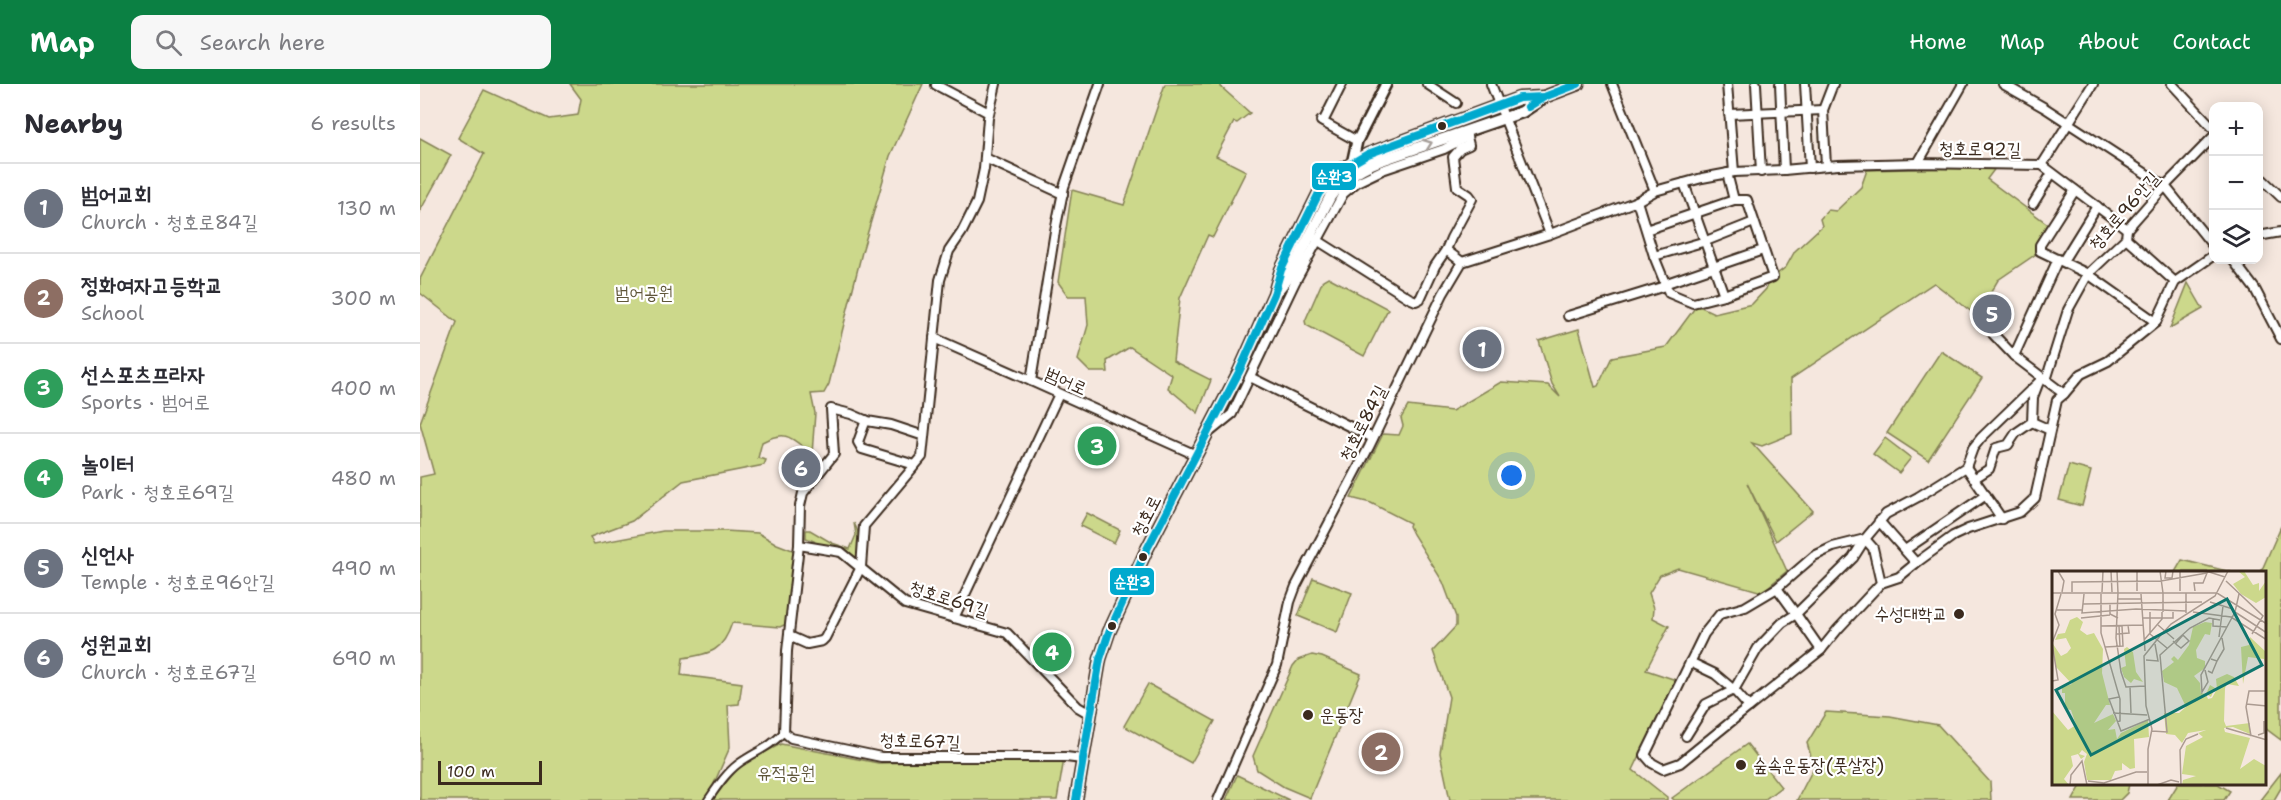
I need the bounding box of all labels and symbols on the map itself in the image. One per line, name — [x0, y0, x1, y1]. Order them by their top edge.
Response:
unlabelled marker — [1436, 120, 1448, 132]
street label: 청호로92길 — [1939, 136, 2022, 162]
one-way arrow — [1422, 139, 1433, 151]
line badge: 순환3 — [1311, 162, 1357, 191]
text: 순환3 — [1316, 166, 1352, 187]
street label: 청호로96안길 — [2083, 166, 2165, 256]
park label: 범어공원 — [615, 281, 673, 305]
pin: 5 — [1972, 292, 2012, 336]
pin: 1 — [1462, 326, 1502, 372]
street label: 범어로 — [1041, 361, 1091, 401]
street label: 청호로84길 — [1334, 380, 1393, 465]
pin: 3 — [1078, 424, 1116, 469]
pin: 6 — [782, 446, 820, 490]
your location — [1497, 461, 1526, 490]
street label: 청호로 — [1125, 491, 1167, 541]
unlabelled marker — [1137, 551, 1149, 563]
line badge: 순환3 — [1109, 567, 1155, 596]
text: 순환3 — [1114, 571, 1150, 592]
inset map — [2052, 571, 2266, 785]
street label: 청호로69길 — [906, 575, 992, 623]
place label: 수성대학교 — [1875, 602, 1947, 626]
marker: 수성대학교 — [1952, 607, 1966, 621]
unlabelled marker — [1106, 620, 1118, 632]
pin: 4 — [1032, 630, 1072, 674]
place label: 운동장 — [1320, 703, 1363, 727]
marker: 운동장 — [1301, 708, 1315, 722]
street label: 청호로67길 — [879, 728, 961, 754]
pin: 2 — [1362, 730, 1400, 774]
place label: 숲속운동장(풋살장) — [1753, 753, 1884, 777]
scale bar — [438, 758, 542, 786]
marker: 숲속운동장(풋살장) — [1734, 758, 1748, 772]
park label: 유적공원 — [757, 761, 815, 785]

